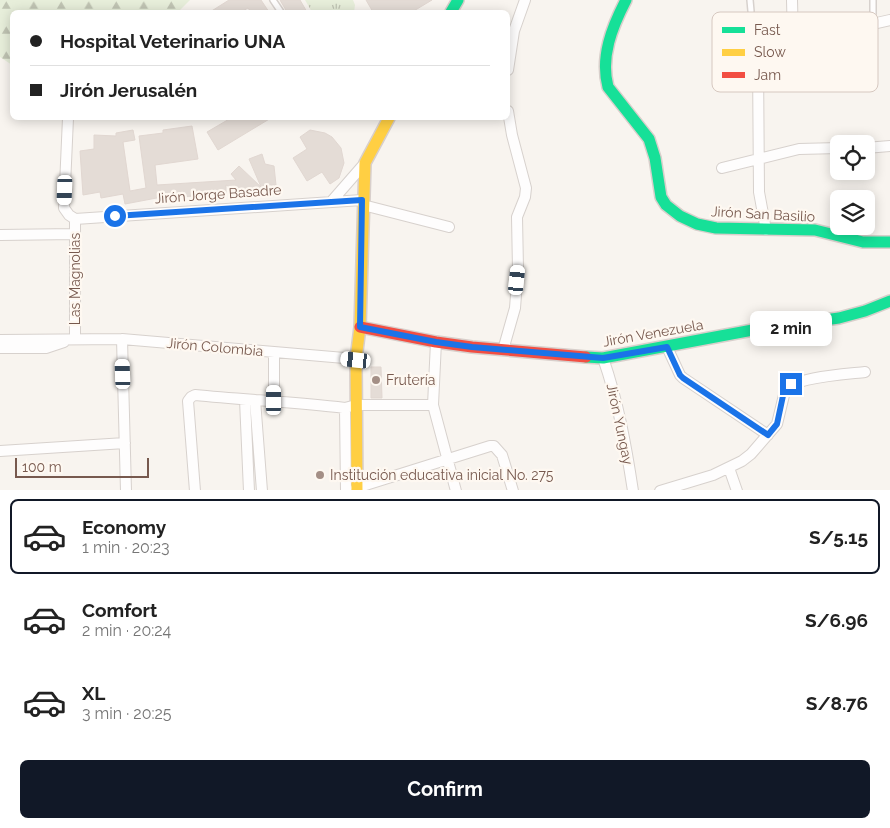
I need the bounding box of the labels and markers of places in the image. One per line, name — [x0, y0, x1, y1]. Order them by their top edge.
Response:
place label: Frutería — [386, 372, 435, 388]
marker: Frutería — [370, 374, 382, 386]
place label: Institución educativa inicial No. 275 — [330, 467, 554, 483]
marker: Institución educativa inicial No. 275 — [314, 469, 326, 481]

